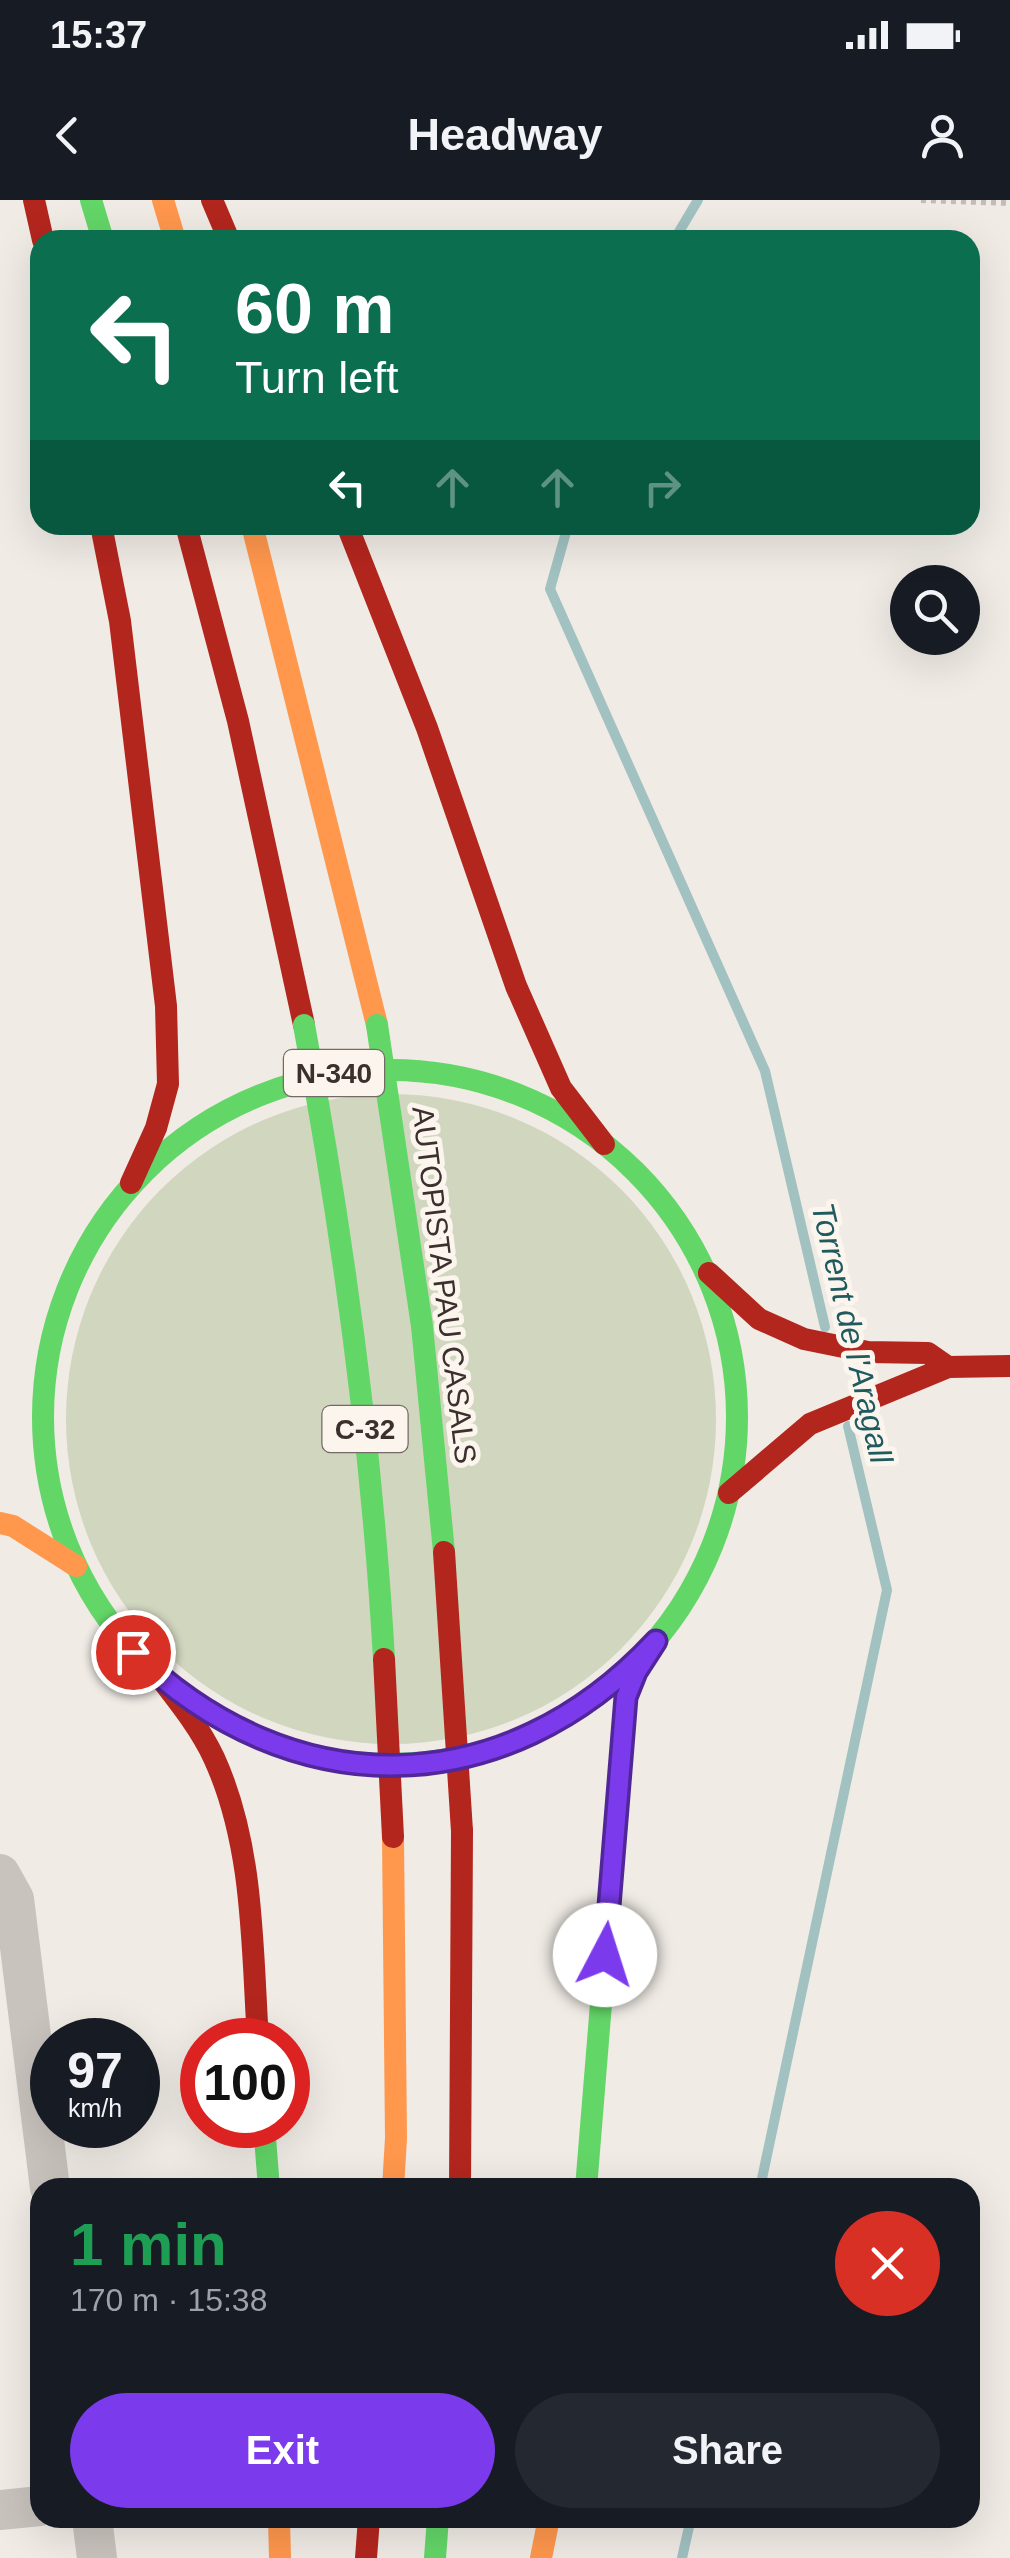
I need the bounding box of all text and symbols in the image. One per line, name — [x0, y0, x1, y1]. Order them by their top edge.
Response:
text: 15:37 — [50, 14, 147, 56]
icon: back — [40, 108, 95, 163]
icon: person — [915, 108, 970, 163]
text: Headway — [407, 109, 603, 160]
icon: left — [70, 270, 200, 400]
text: 60 m — [235, 270, 395, 348]
text: Turn left — [235, 352, 398, 403]
icon: left — [320, 460, 375, 515]
icon: ahead — [425, 460, 480, 515]
icon: ahead — [530, 460, 585, 515]
icon: right — [635, 460, 690, 515]
map controls — [890, 565, 980, 655]
button: search — [890, 565, 980, 655]
road number: N-340 — [284, 1050, 384, 1096]
street label: AUTOPISTA PAU CASALS — [406, 1104, 483, 1466]
water label: Torrent de l'Aragall — [804, 1199, 900, 1468]
road number: C-32 — [322, 1406, 408, 1452]
pin — [91, 1610, 176, 1695]
icon: arrive — [106, 1625, 161, 1680]
position arrow — [553, 1903, 657, 2007]
speed limit sign: 100 — [180, 2018, 310, 2148]
text: 97 — [67, 2043, 123, 2099]
text: km/h — [68, 2094, 122, 2122]
text: 1 min — [70, 2211, 227, 2278]
button: close — [835, 2211, 940, 2316]
text: 170 m · 15:38 — [70, 2282, 267, 2318]
button: Exit — [70, 2393, 495, 2508]
button: Share — [515, 2393, 940, 2508]

